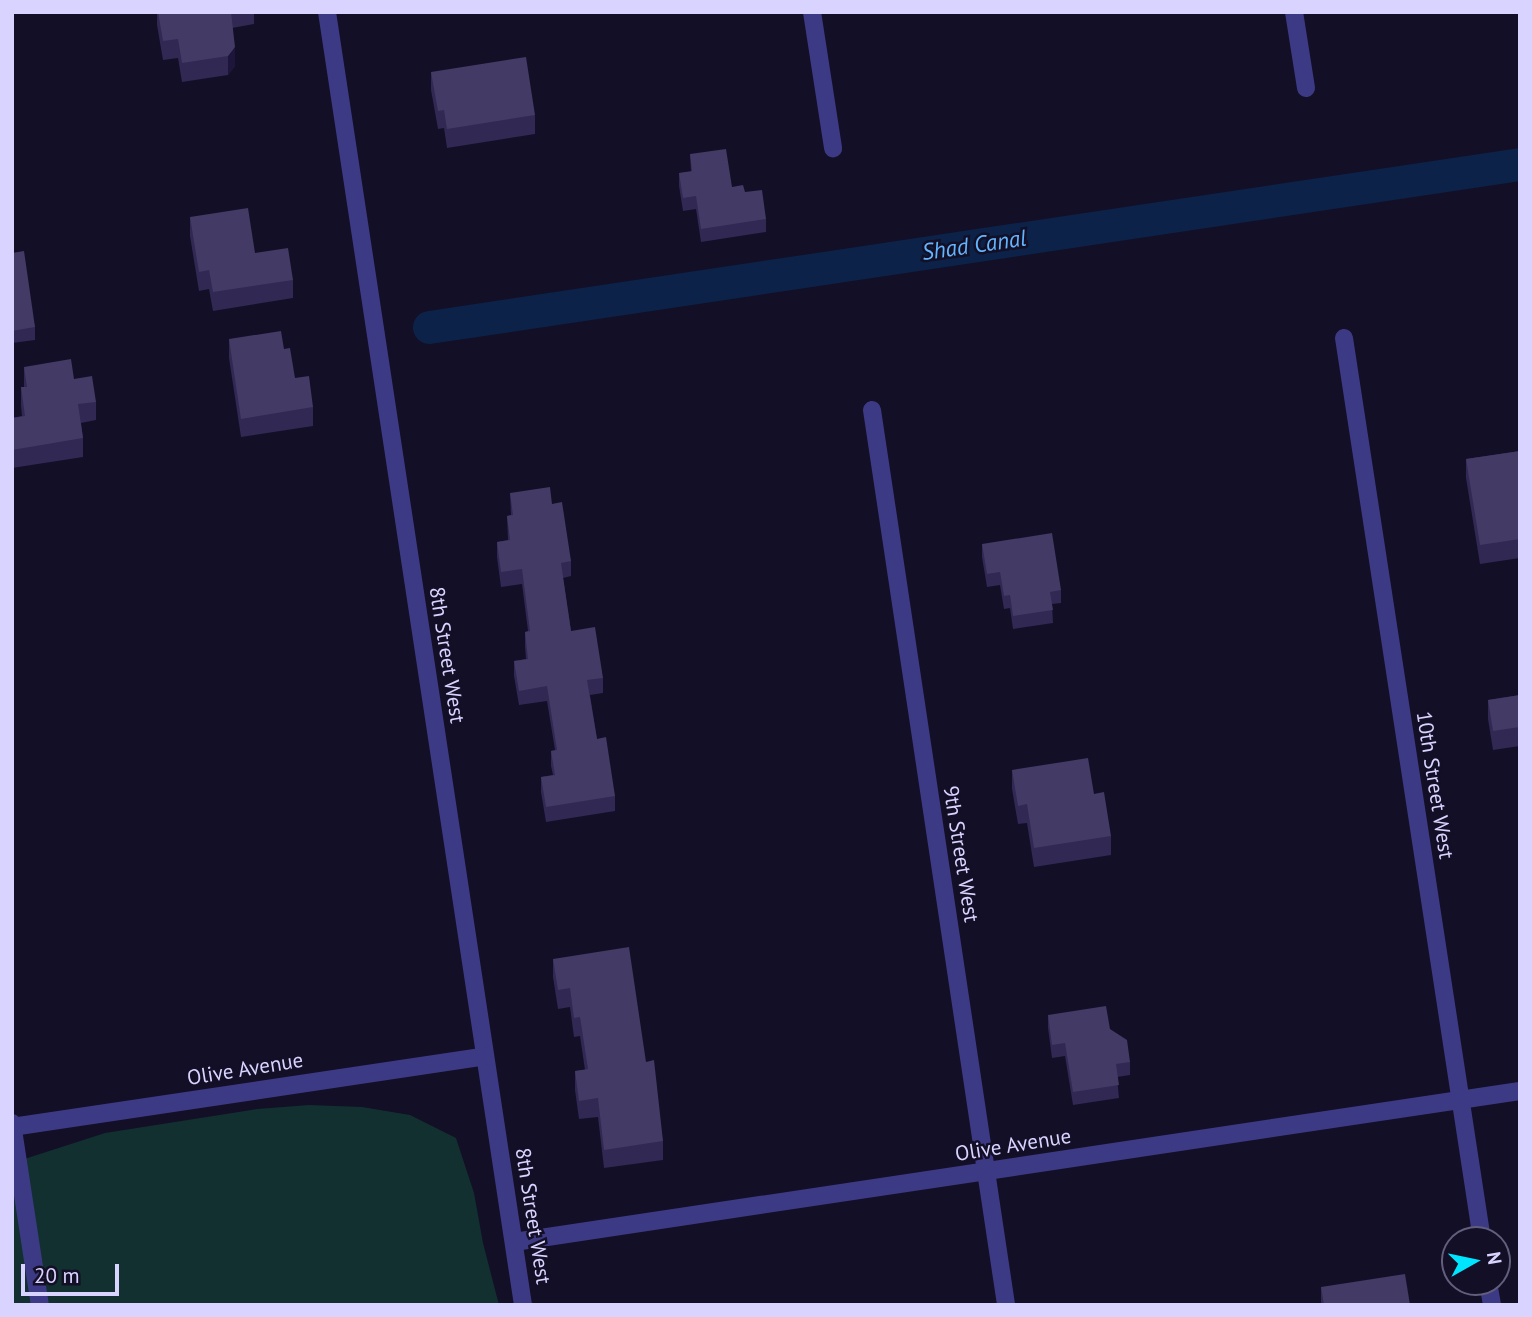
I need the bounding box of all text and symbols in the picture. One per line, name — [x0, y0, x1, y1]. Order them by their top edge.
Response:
water label: Shad Canal — [920, 224, 1028, 266]
street label: 8th Street West — [424, 585, 470, 725]
street label: 10th Street West — [1411, 709, 1459, 861]
street label: 9th Street West — [938, 784, 984, 924]
street label: Olive Avenue — [185, 1047, 305, 1091]
street label: Olive Avenue — [953, 1123, 1073, 1167]
street label: 8th Street West — [510, 1146, 556, 1286]
north arrow — [1441, 1226, 1511, 1296]
scale bar — [24, 1250, 122, 1294]
text: N — [1482, 1250, 1508, 1266]
text: 20 m — [34, 1262, 80, 1289]

